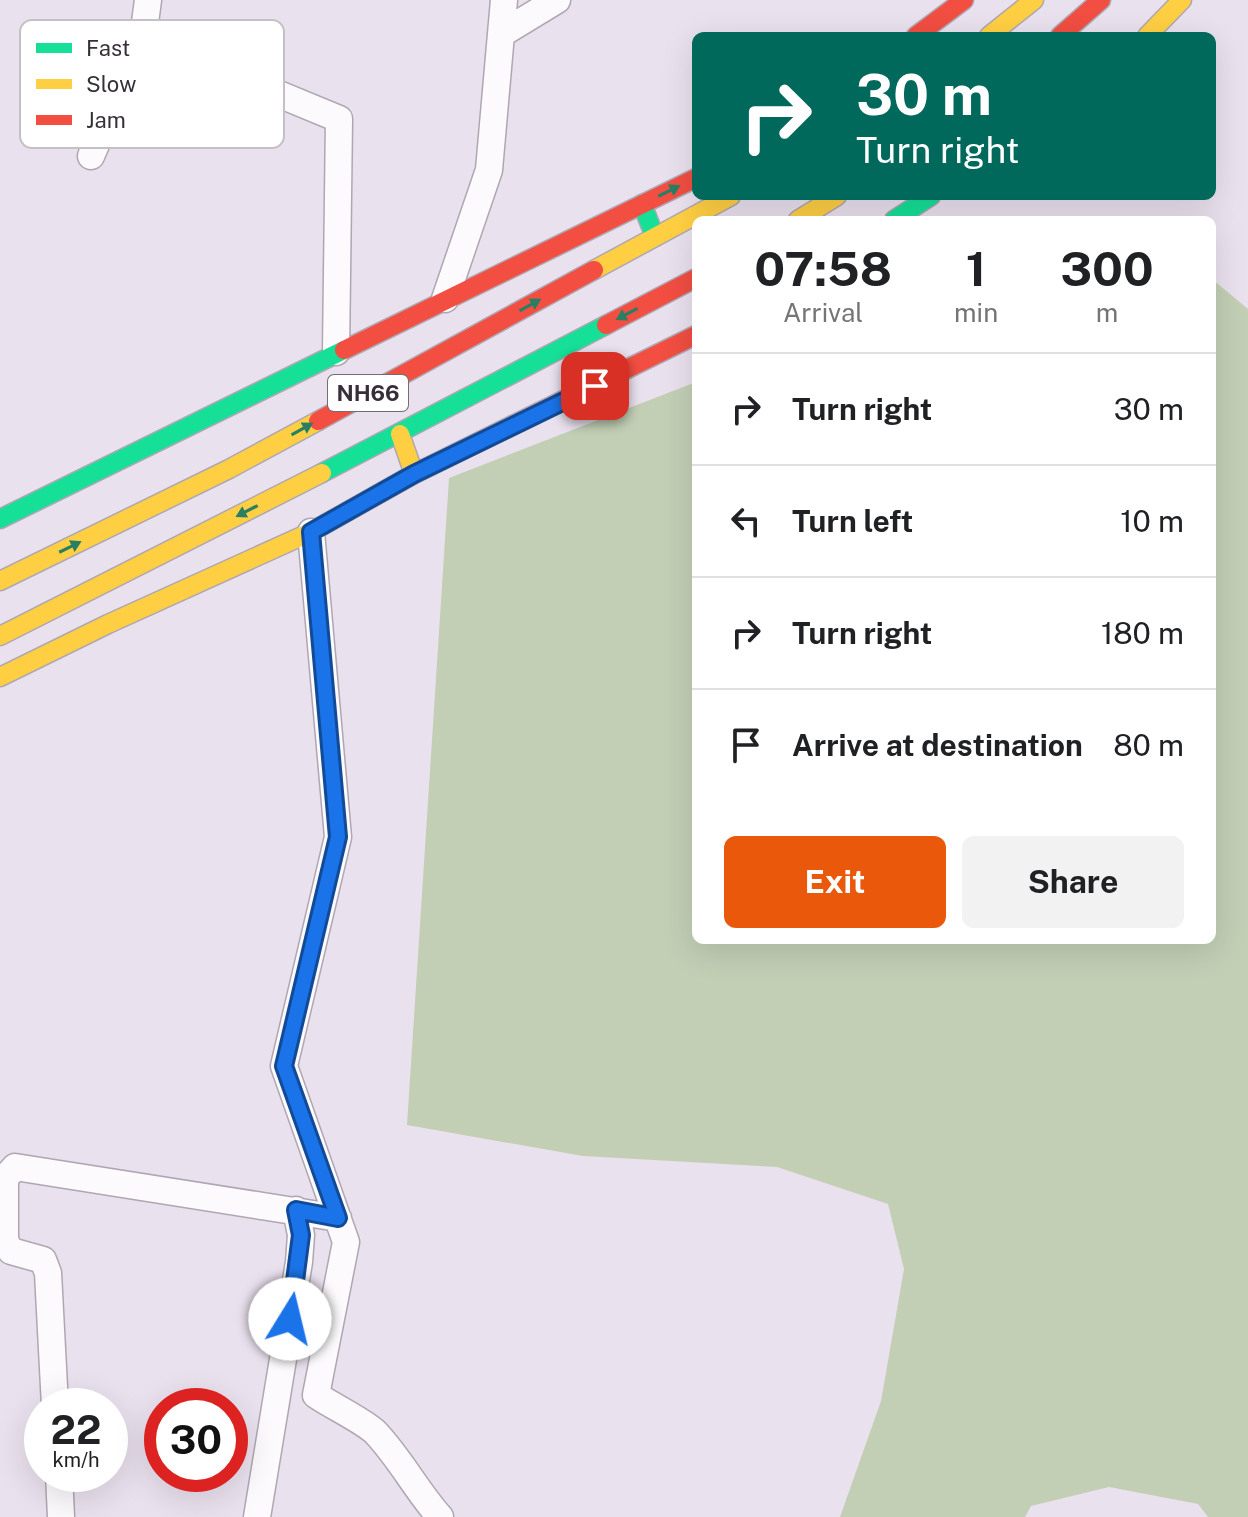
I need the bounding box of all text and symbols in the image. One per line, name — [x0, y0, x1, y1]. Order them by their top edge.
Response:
legend — [20, 20, 284, 148]
text: Fast — [86, 35, 130, 61]
text: 30 m — [856, 62, 992, 128]
icon: right — [724, 64, 828, 168]
text: Slow — [86, 71, 136, 97]
text: Jam — [86, 107, 126, 133]
text: Turn right — [856, 129, 1019, 171]
one-way arrow — [657, 184, 680, 198]
text: 07:58 — [754, 240, 892, 297]
text: 1 — [966, 240, 986, 297]
text: 300 — [1060, 240, 1154, 297]
text: Arrival — [783, 297, 863, 328]
text: min — [954, 297, 998, 328]
text: m — [1096, 297, 1118, 328]
one-way arrow — [519, 298, 542, 312]
one-way arrow — [616, 307, 638, 321]
pin — [561, 352, 629, 420]
icon: arrive — [573, 364, 617, 408]
road number: NH66 — [328, 375, 408, 411]
icon: right — [724, 387, 768, 431]
text: Turn right — [792, 391, 932, 427]
text: 30 m — [1114, 391, 1184, 427]
one-way arrow — [291, 423, 313, 437]
icon: left — [724, 499, 768, 543]
text: Turn left — [792, 503, 913, 539]
text: 10 m — [1120, 503, 1184, 539]
one-way arrow — [236, 505, 259, 518]
one-way arrow — [59, 540, 82, 553]
icon: right — [724, 611, 768, 655]
text: Turn right — [792, 615, 932, 651]
text: 180 m — [1101, 615, 1184, 651]
icon: arrive — [724, 723, 768, 767]
text: Arrive at destination — [792, 727, 1083, 763]
text: 80 m — [1113, 727, 1184, 763]
button: Exit — [724, 836, 946, 928]
button: Share — [962, 836, 1184, 928]
position arrow — [248, 1277, 332, 1361]
speed limit sign: 30 — [144, 1388, 248, 1492]
text: 22 — [51, 1406, 101, 1453]
text: km/h — [52, 1448, 100, 1472]

